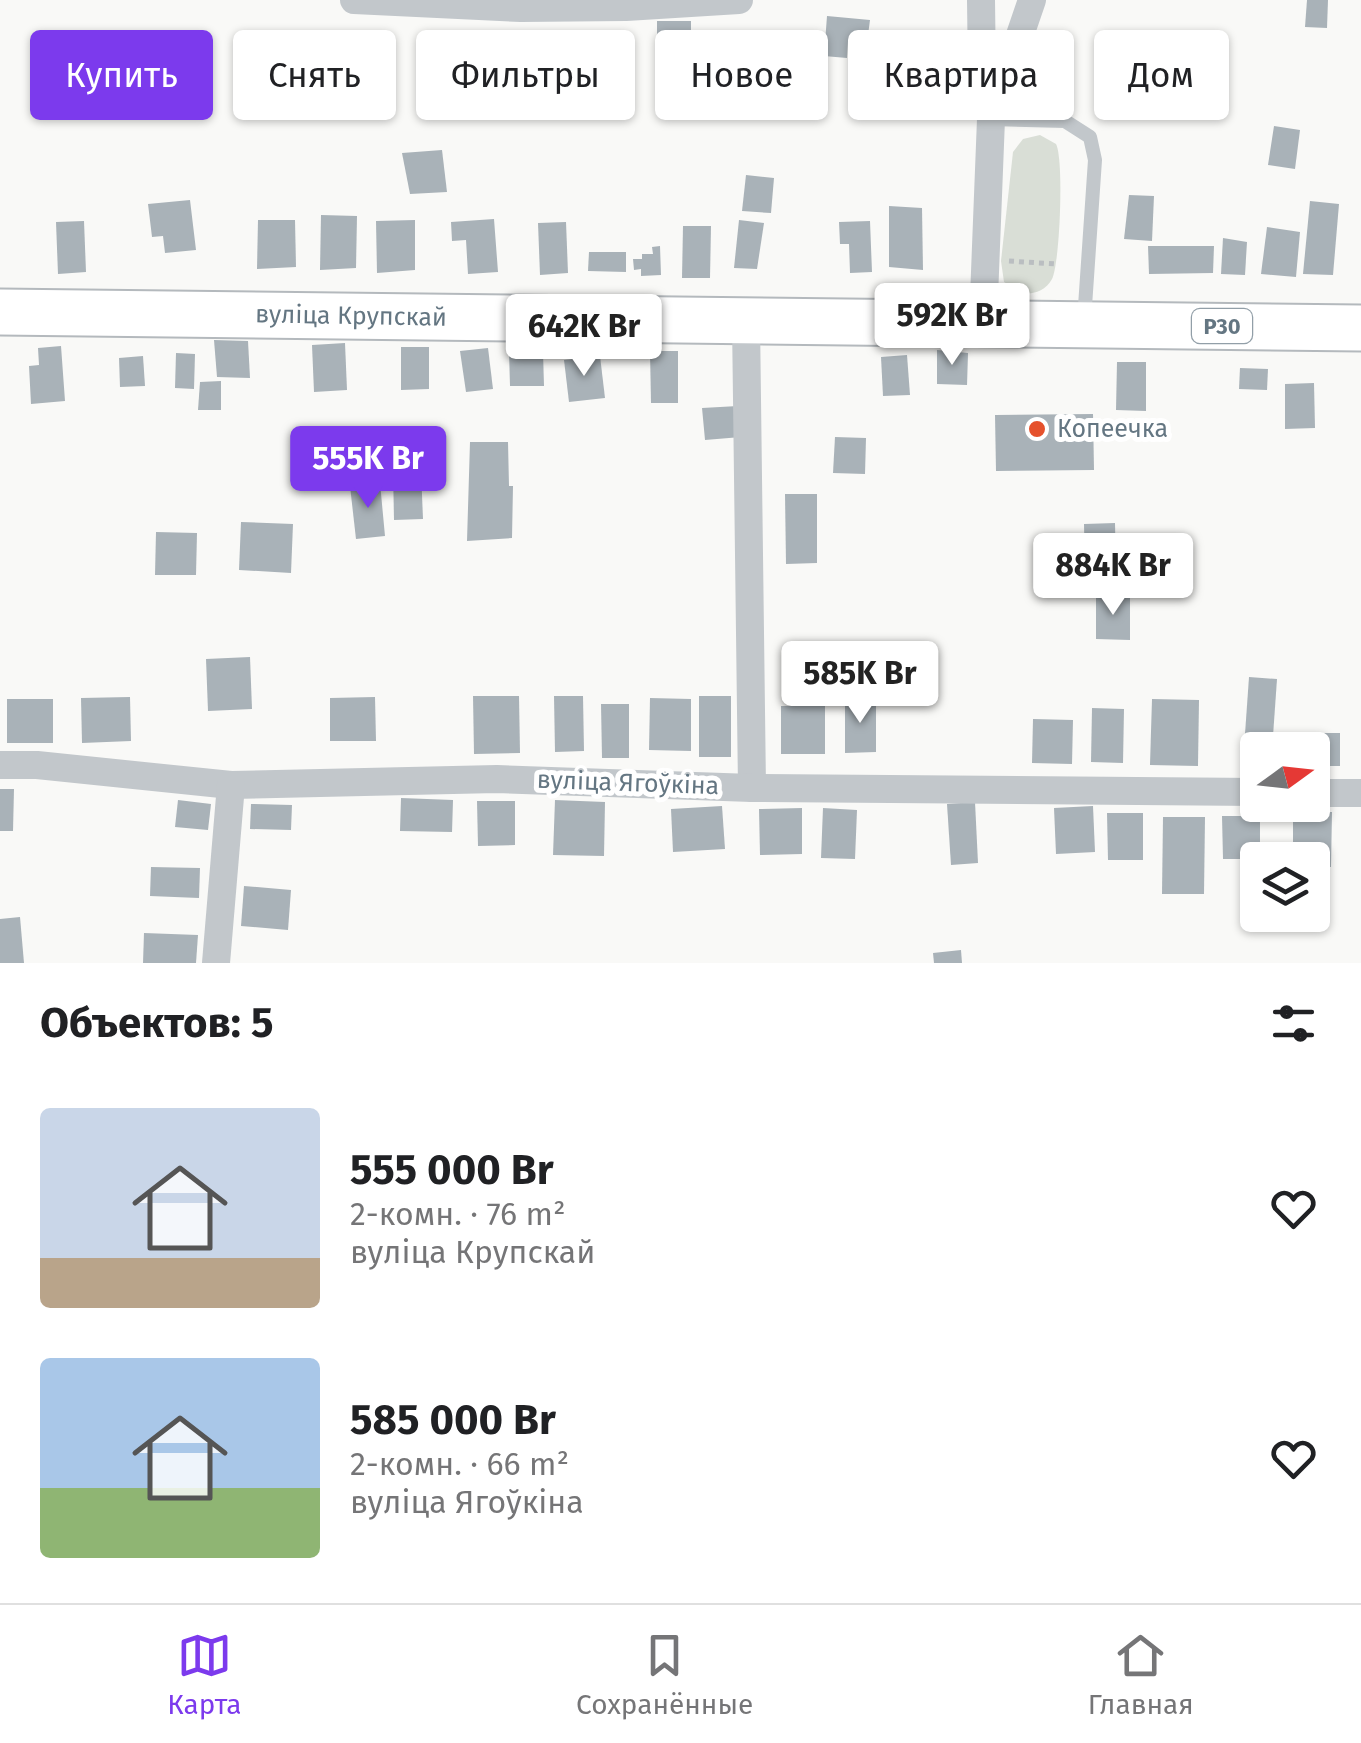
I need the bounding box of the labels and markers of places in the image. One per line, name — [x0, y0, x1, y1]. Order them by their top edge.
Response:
pin: 592K Br — [860, 283, 1044, 368]
pin: 642K Br — [492, 294, 676, 379]
place label: Копеечка — [1057, 414, 1168, 444]
marker: Копеечка — [1026, 418, 1048, 440]
pin: 555K Br — [276, 426, 460, 511]
pin: 884K Br — [1021, 533, 1205, 618]
pin: 585K Br — [768, 641, 952, 726]

